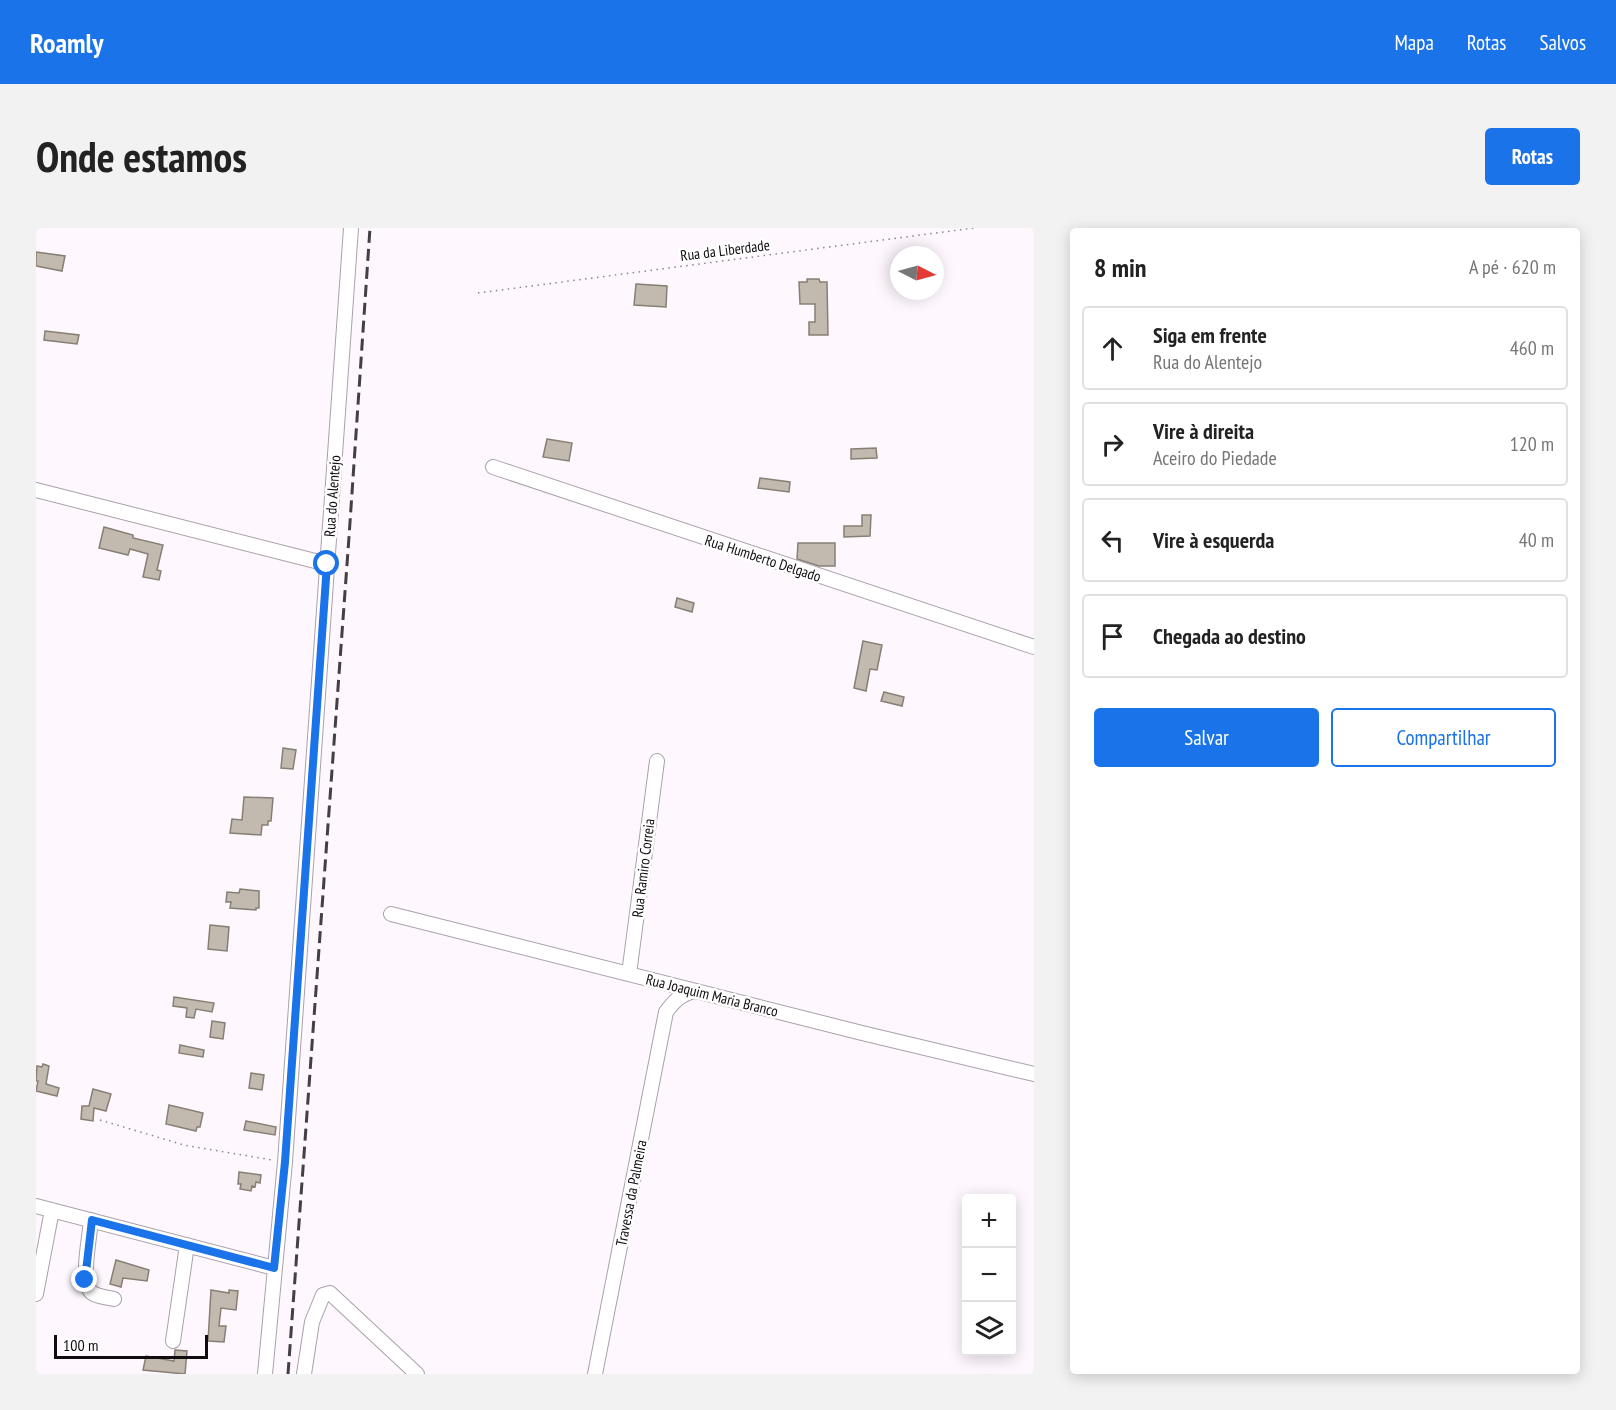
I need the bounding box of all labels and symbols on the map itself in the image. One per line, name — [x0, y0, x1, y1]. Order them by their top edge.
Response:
street label: Rua da Liberdade — [679, 235, 771, 265]
north arrow — [890, 246, 944, 300]
street label: Rua do Alentejo — [320, 454, 344, 538]
street label: Rua Humberto Delgado — [702, 530, 824, 586]
route start — [313, 550, 339, 576]
street label: Rua Ramiro Correia — [628, 817, 658, 919]
street label: Rua Joaquim Maria Branco — [644, 969, 780, 1021]
street label: Travessa da Palmeira — [611, 1138, 651, 1248]
route end — [71, 1266, 97, 1292]
scale bar — [54, 1332, 208, 1360]

